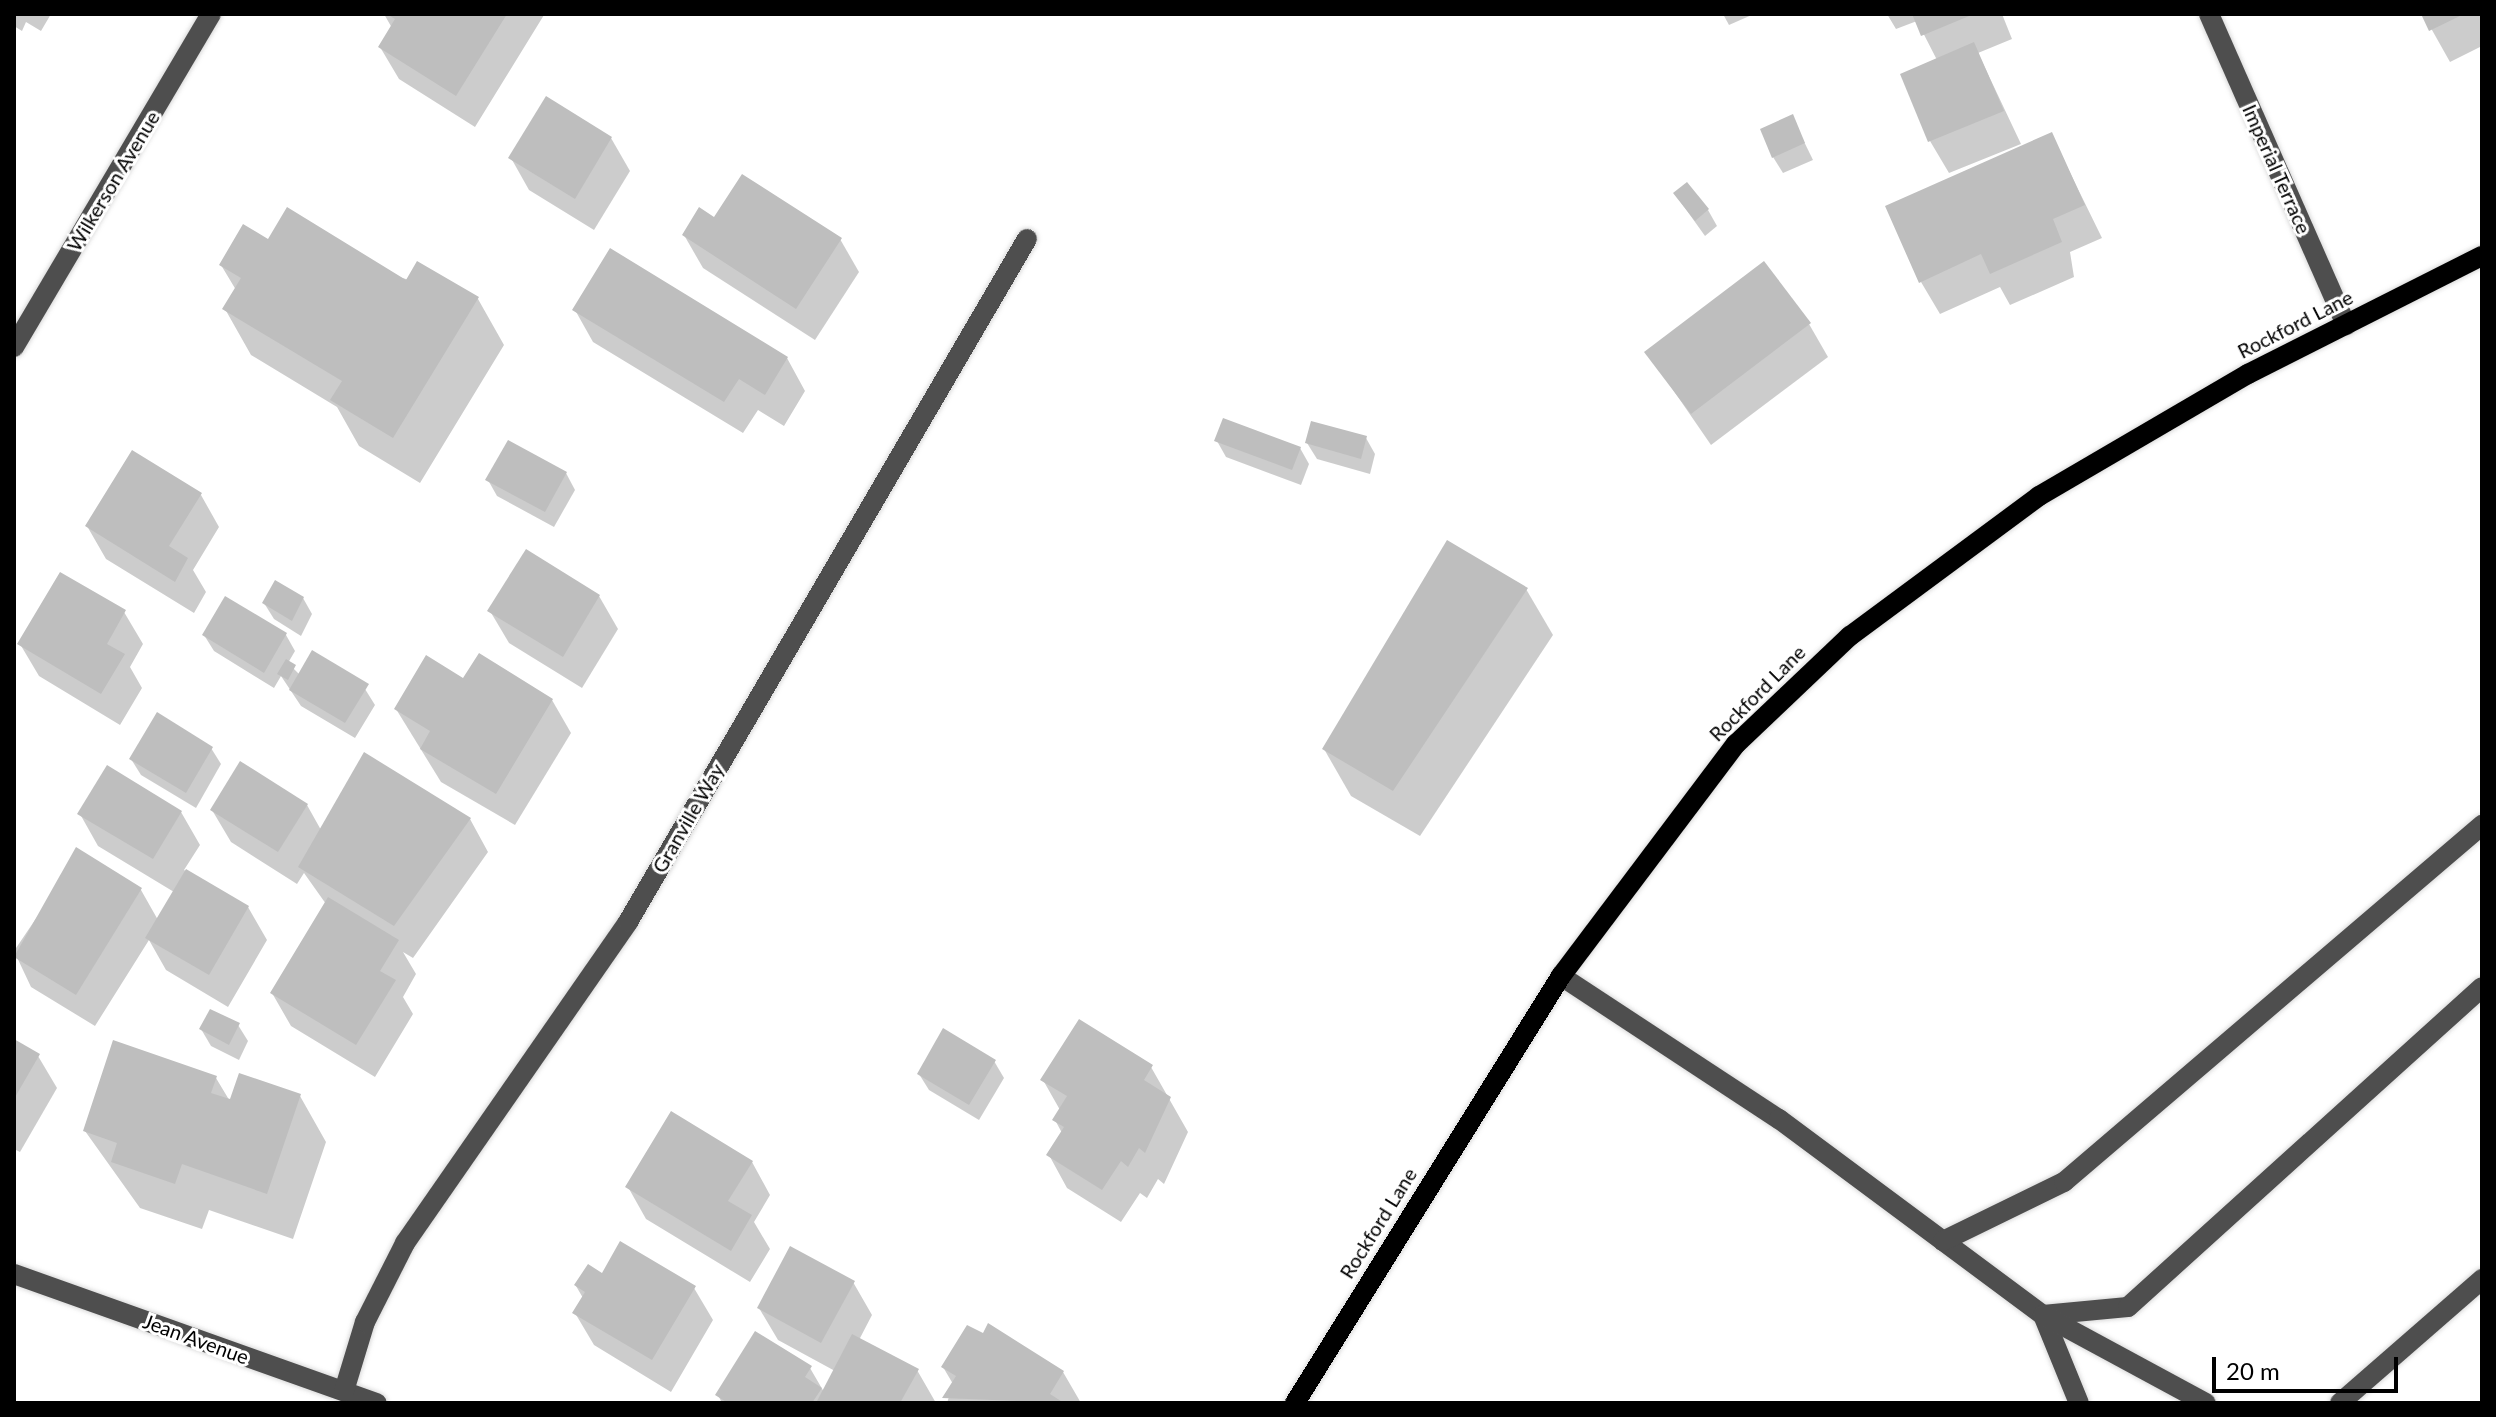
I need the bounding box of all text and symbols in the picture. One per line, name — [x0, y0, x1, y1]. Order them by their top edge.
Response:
street label: Imperial Terrace — [2238, 100, 2316, 238]
street label: Wilkerson Avenue — [62, 106, 164, 256]
street label: Rockford Lane — [2233, 285, 2357, 363]
street label: Rockford Lane — [1704, 640, 1810, 746]
street label: Granville Way — [647, 759, 729, 877]
street label: Rockford Lane — [1334, 1163, 1422, 1283]
street label: Jean Avenue — [140, 1309, 252, 1369]
scale bar — [2216, 1341, 2402, 1391]
text: 20 m — [2226, 1356, 2280, 1385]

